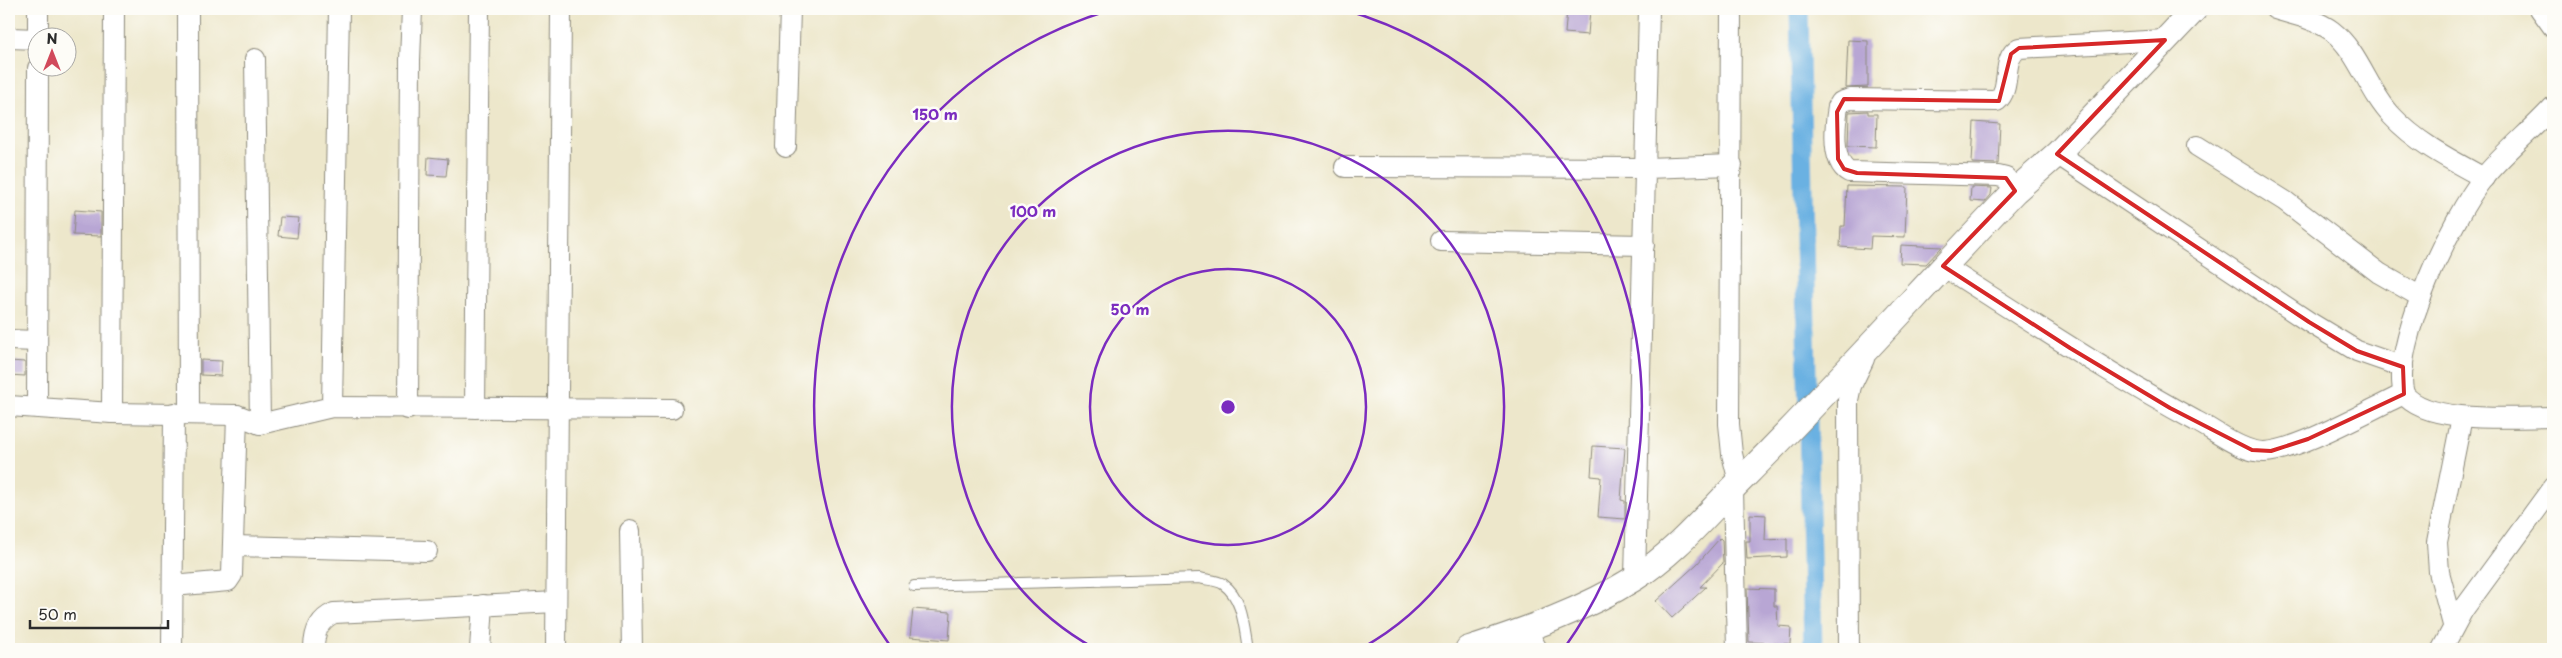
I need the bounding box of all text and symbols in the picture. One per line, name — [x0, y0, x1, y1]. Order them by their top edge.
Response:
north arrow — [28, 28, 78, 78]
text: N — [46, 28, 58, 49]
text: 150 m — [912, 102, 958, 125]
text: 100 m — [1010, 199, 1056, 222]
text: 50 m — [1111, 297, 1149, 320]
centre of rings — [1219, 398, 1237, 416]
scale bar — [30, 598, 168, 630]
text: 50 m — [38, 602, 77, 625]

